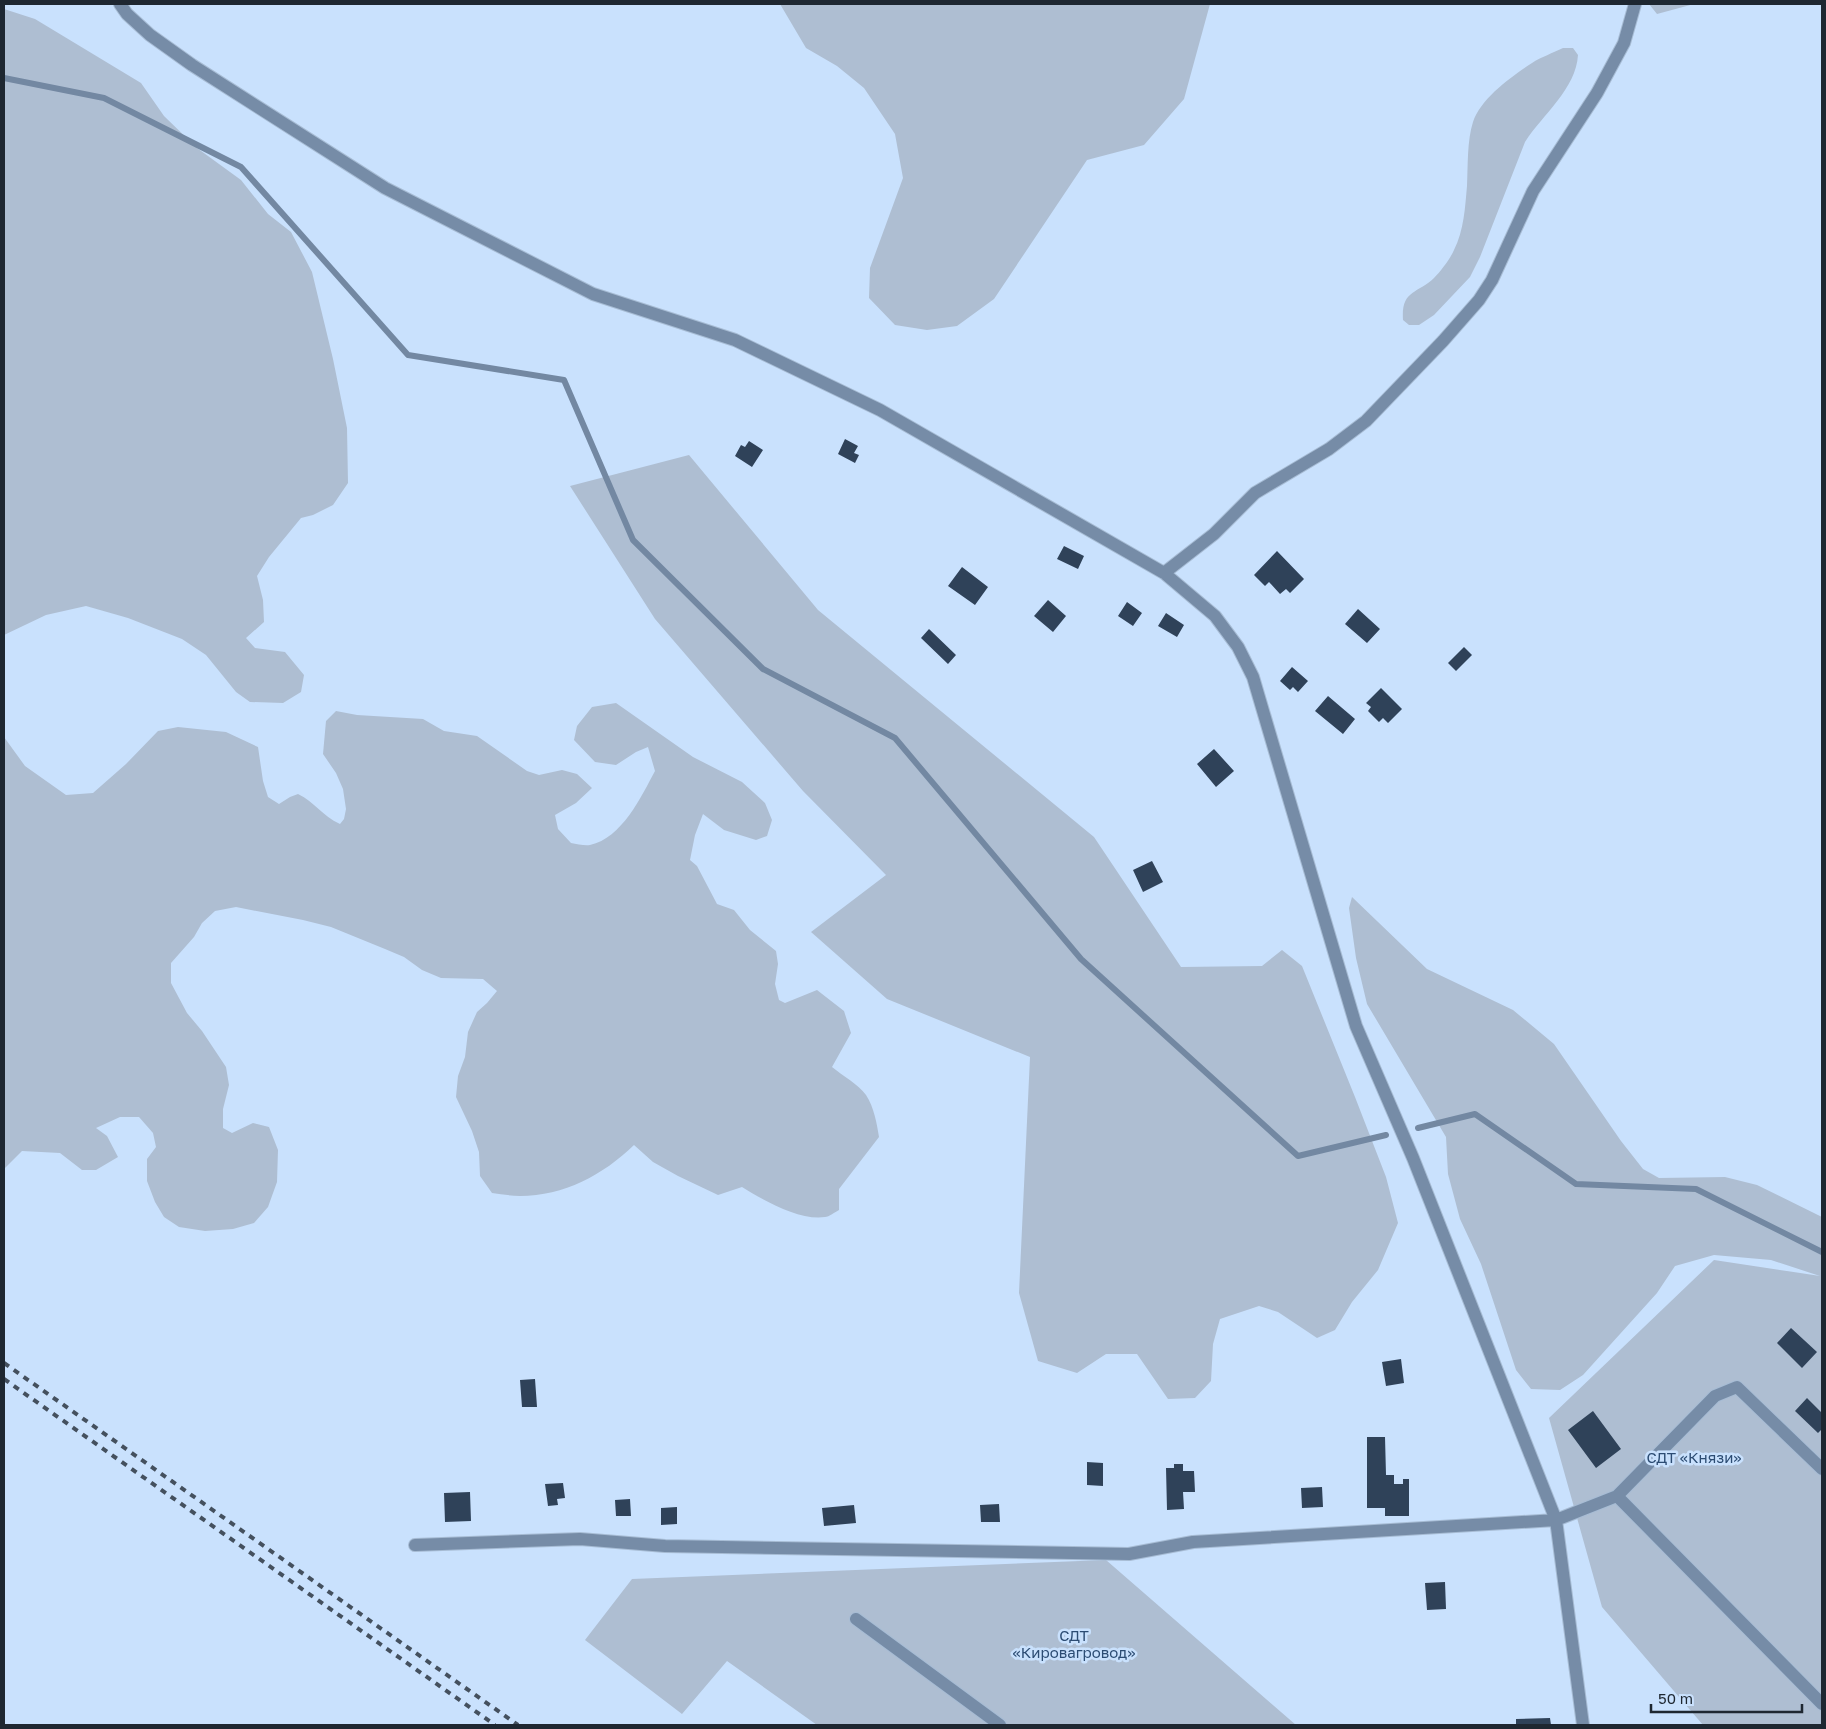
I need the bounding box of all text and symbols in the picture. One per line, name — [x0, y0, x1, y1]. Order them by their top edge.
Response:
park label: СДТ «Князи» — [1646, 1448, 1742, 1466]
park label: СДТ «Кировагровод» — [1013, 1626, 1135, 1661]
scale bar — [1651, 1682, 1802, 1714]
text: 50 m — [1658, 1689, 1693, 1707]

